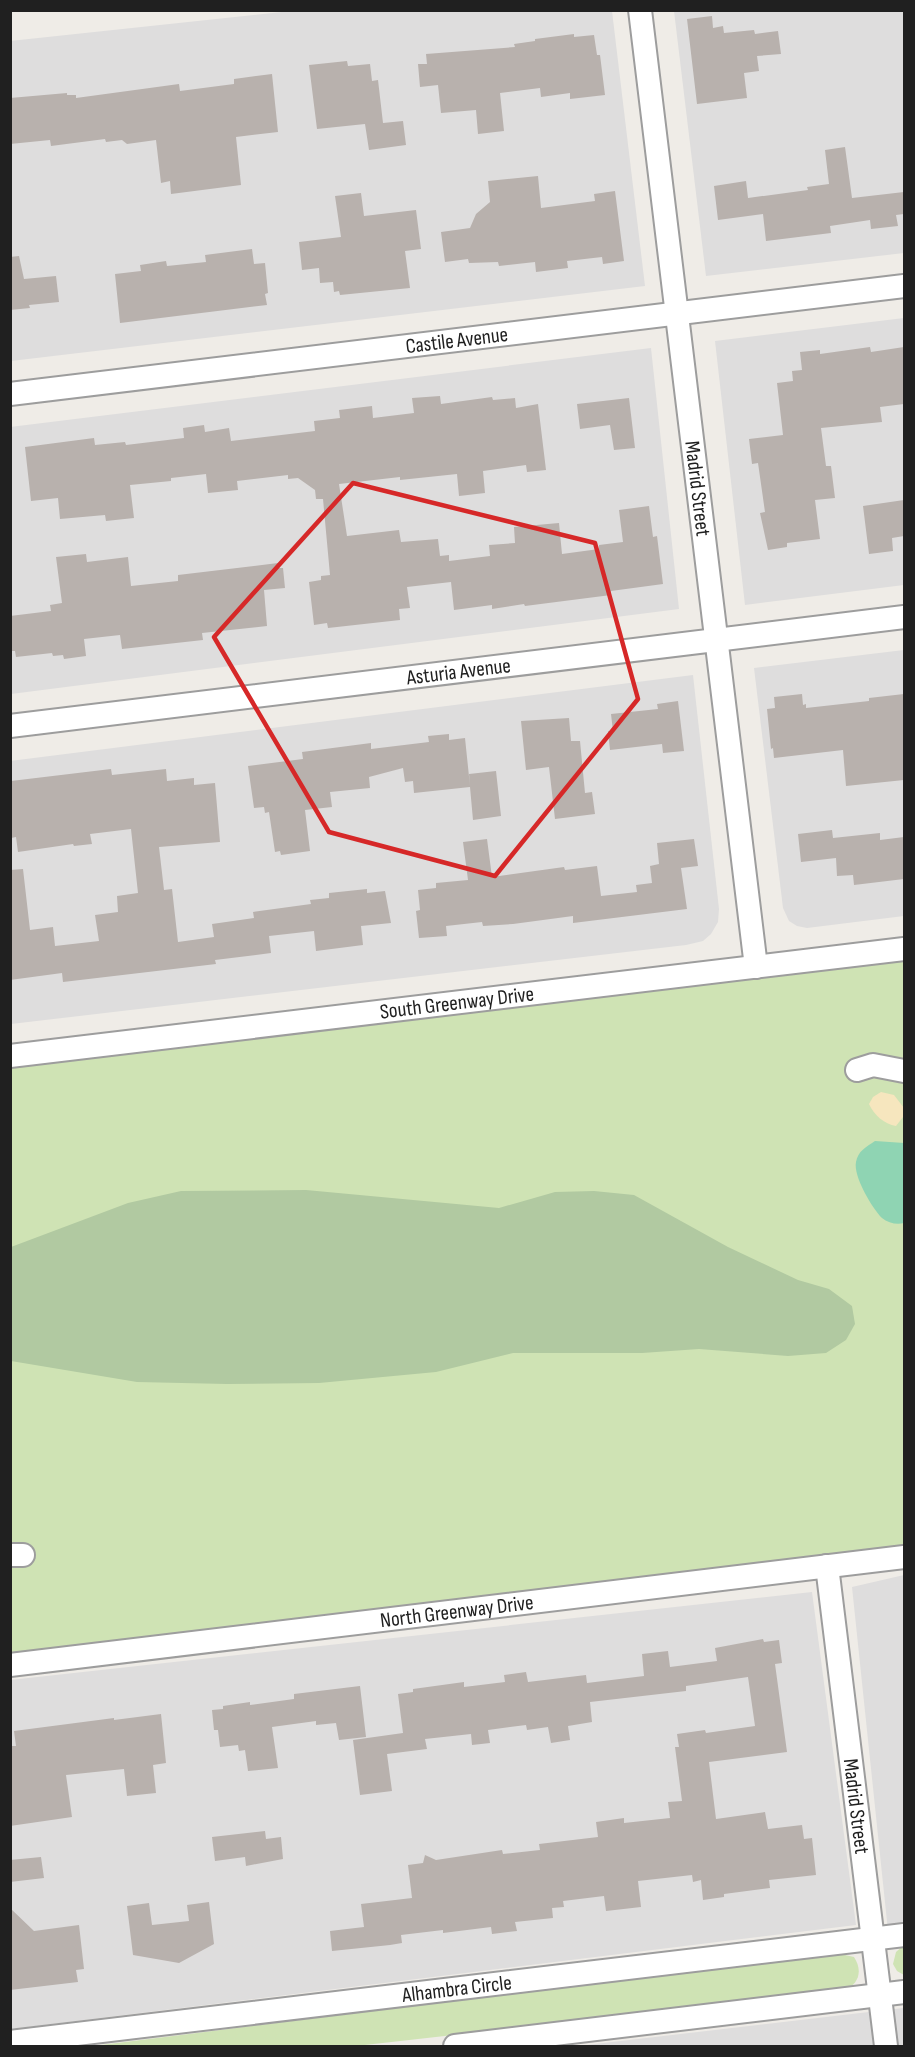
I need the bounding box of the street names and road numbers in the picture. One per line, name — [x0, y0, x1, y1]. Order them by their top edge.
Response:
street label: Castile Avenue — [404, 322, 509, 359]
street label: Madrid Street — [679, 440, 716, 538]
street label: Asturia Avenue — [404, 653, 512, 691]
street label: South Greenway Drive — [378, 981, 535, 1025]
street label: North Greenway Drive — [379, 1590, 535, 1633]
street label: Madrid Street — [838, 1757, 874, 1855]
street label: Alhambra Circle — [400, 1970, 513, 2008]

